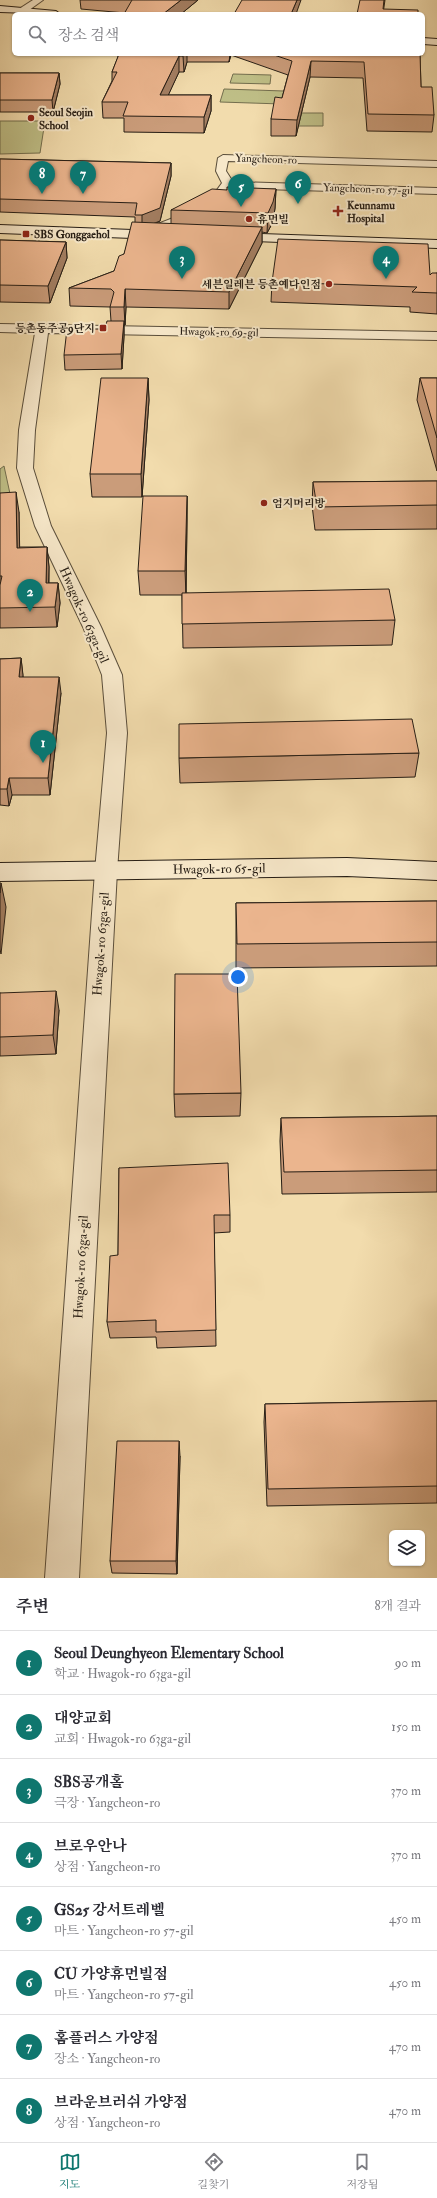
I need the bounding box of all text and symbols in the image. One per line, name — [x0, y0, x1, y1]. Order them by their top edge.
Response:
search box — [12, 12, 425, 56]
icon: search — [26, 23, 48, 45]
text: 장소 검색 — [58, 26, 119, 45]
place label: Seoul Seojin School — [39, 106, 93, 132]
marker: Seoul Seojin School — [26, 113, 36, 123]
street label: Yangcheon-ro — [235, 151, 297, 167]
pin: 8 — [29, 161, 55, 194]
pin: 7 — [70, 161, 96, 194]
pin: 6 — [285, 171, 311, 204]
pin: 5 — [228, 174, 254, 207]
street label: Yangcheon-ro 57-gil — [323, 181, 413, 197]
place label: Keunnamu Hospital — [347, 199, 395, 226]
marker: Keunnamu Hospital — [332, 205, 344, 217]
place label: 휴먼빌 — [257, 213, 289, 226]
marker: 휴먼빌 — [244, 214, 254, 224]
place label: SBS Gonggaehol — [34, 228, 110, 242]
marker: SBS Gonggaehol — [21, 229, 31, 239]
pin: 3 — [169, 246, 195, 279]
pin: 4 — [373, 246, 399, 279]
place label: 세븐일레븐 등촌예다인점 — [202, 278, 321, 291]
marker: 세븐일레븐 등촌예다인점 — [324, 279, 334, 289]
place label: 등촌동주공9단지 — [15, 322, 95, 335]
marker: 등촌동주공9단지 — [98, 323, 108, 333]
street label: Hwagok-ro 69-gil — [179, 325, 259, 339]
place label: 엄지머리방 — [272, 497, 326, 510]
marker: 엄지머리방 — [259, 498, 269, 508]
street label: Hwagok-ro 63ga-gil — [56, 564, 113, 666]
pin: 2 — [17, 579, 43, 612]
pin: 1 — [30, 730, 56, 763]
street label: Hwagok-ro 65-gil — [172, 860, 266, 878]
street label: Hwagok-ro 63ga-gil — [89, 891, 113, 996]
your location — [228, 967, 248, 987]
street label: Hwagok-ro 63ga-gil — [70, 1214, 92, 1319]
map controls — [389, 1530, 425, 1566]
button: layers — [389, 1530, 425, 1566]
text: 주변 — [16, 1596, 49, 1617]
text: 8개 결과 — [374, 1598, 421, 1614]
text: Seoul Deunghyeon Elementary School — [54, 1644, 284, 1663]
text: 1 — [27, 1655, 31, 1671]
text: 90 m — [395, 1655, 421, 1671]
text: 학교 · Hwagok-ro 63ga-gil — [54, 1666, 191, 1682]
text: 대양교회 — [54, 1709, 112, 1728]
text: 2 — [26, 1719, 32, 1735]
text: 150 m — [391, 1719, 421, 1735]
text: 교회 · Hwagok-ro 63ga-gil — [54, 1731, 191, 1747]
text: SBS공개홀 — [54, 1773, 124, 1792]
text: 3 — [27, 1783, 32, 1799]
text: 370 m — [391, 1783, 421, 1799]
text: 극장 · Yangcheon-ro — [54, 1795, 160, 1811]
text: 브로우안나 — [54, 1837, 126, 1856]
text: 4 — [25, 1847, 33, 1863]
text: 370 m — [391, 1847, 421, 1863]
text: 상점 · Yangcheon-ro — [54, 1859, 160, 1875]
text: GS25 강서트레벨 — [54, 1901, 165, 1920]
text: 5 — [26, 1911, 32, 1927]
text: 450 m — [389, 1911, 421, 1927]
text: 마트 · Yangcheon-ro 57-gil — [54, 1923, 193, 1939]
text: CU 가양휴먼빌점 — [54, 1965, 168, 1984]
text: 6 — [26, 1975, 32, 1991]
text: 450 m — [389, 1975, 421, 1991]
text: 마트 · Yangcheon-ro 57-gil — [54, 1987, 193, 2003]
text: 홈플러스 가양점 — [54, 2029, 159, 2048]
text: 7 — [26, 2039, 32, 2055]
text: 470 m — [389, 2039, 421, 2055]
text: 장소 · Yangcheon-ro — [54, 2051, 160, 2067]
text: 브라운브러쉬 가양점 — [54, 2093, 188, 2112]
text: 8 — [26, 2103, 32, 2119]
text: 470 m — [389, 2103, 421, 2119]
text: 상점 · Yangcheon-ro — [54, 2115, 160, 2131]
tab: 지도 — [59, 2151, 81, 2191]
tab: 길찾기 — [198, 2151, 229, 2191]
tab: 저장됨 — [347, 2151, 378, 2191]

